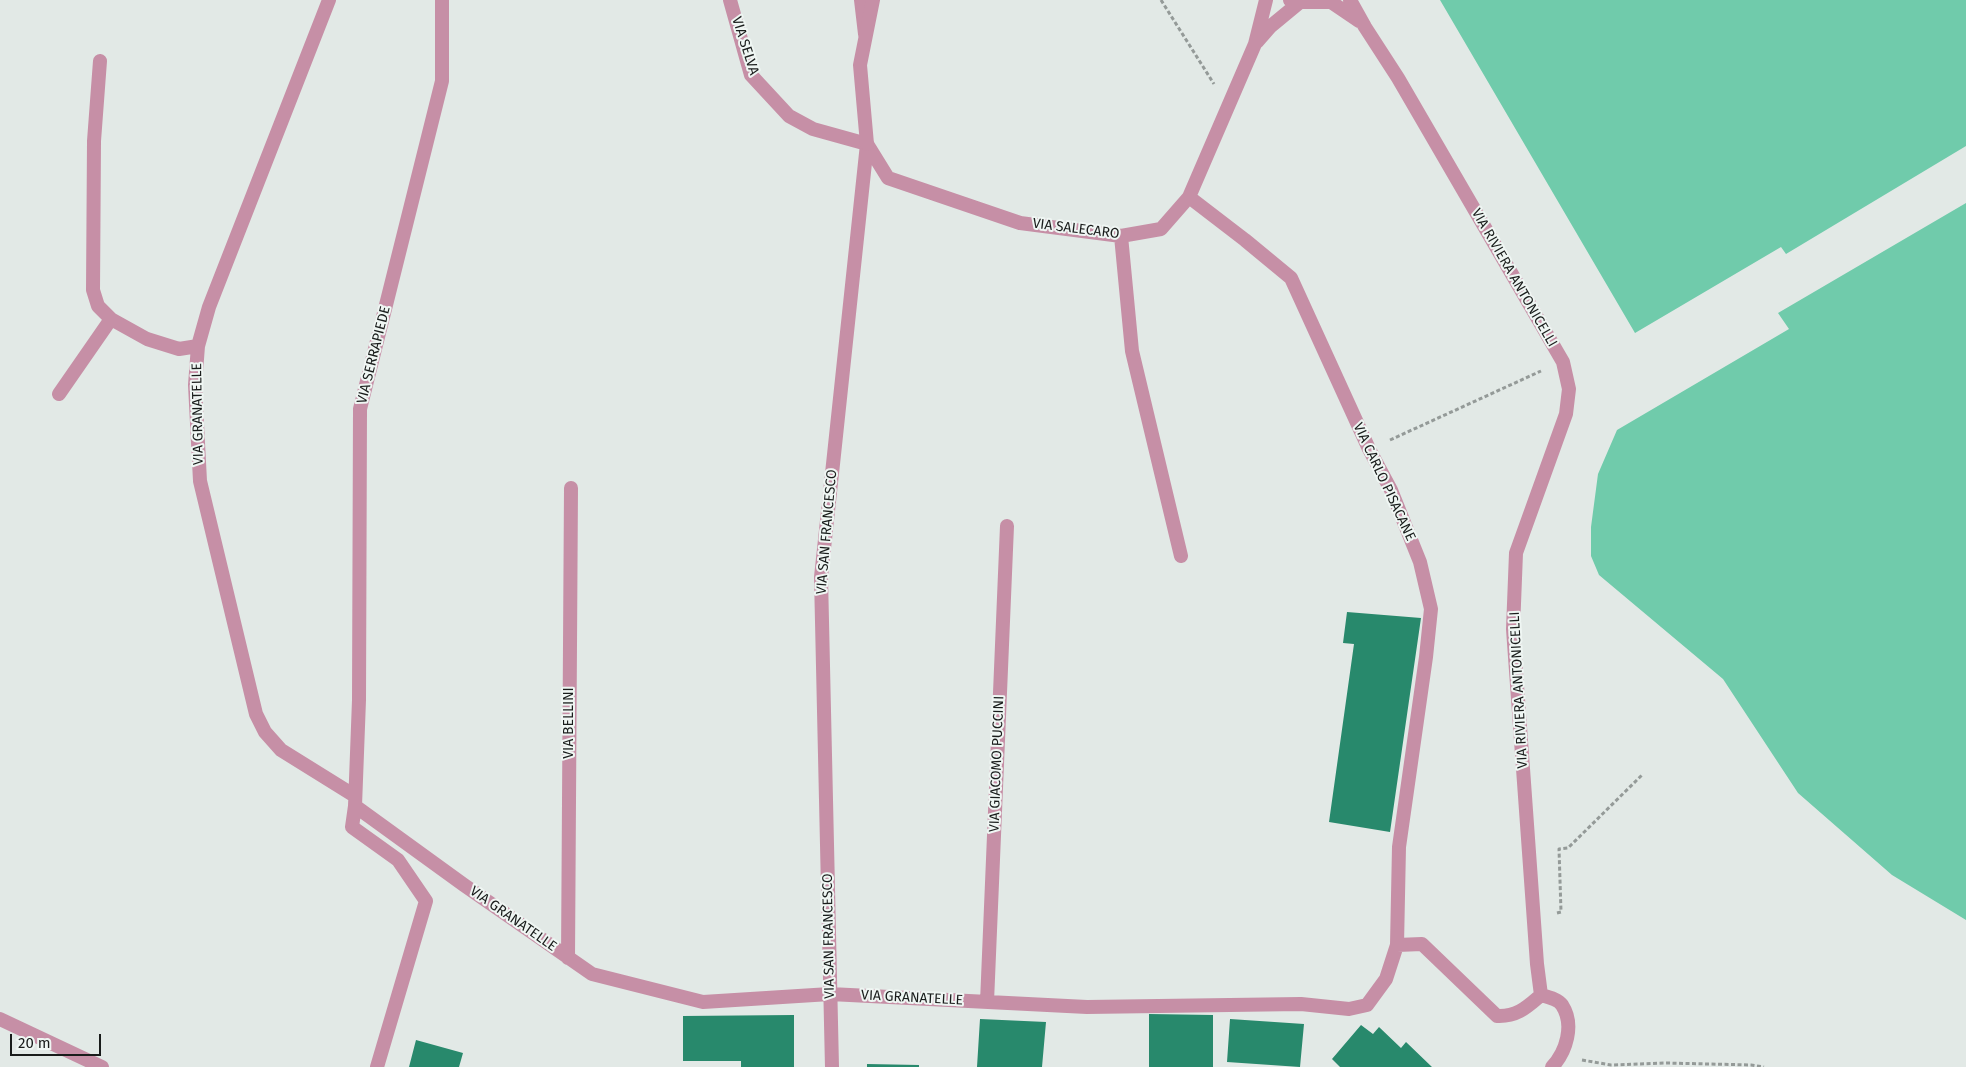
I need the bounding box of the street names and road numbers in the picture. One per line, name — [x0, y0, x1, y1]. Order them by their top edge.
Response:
street label: VIA SELVA — [728, 15, 762, 77]
street label: VIA RIVIERA ANTONICELLI — [1467, 206, 1561, 350]
street label: VIA SALECARO — [1032, 215, 1120, 243]
street label: VIA SERRAPIEDE — [354, 304, 394, 406]
street label: VIA GRANATELLE — [189, 363, 207, 465]
street label: VIA CARLO PISACANE — [1349, 420, 1419, 544]
street label: VIA SAN FRANCESCO — [813, 469, 841, 595]
street label: VIA RIVIERA ANTONICELLI — [1507, 611, 1531, 769]
street label: VIA BELLINI — [561, 687, 577, 759]
street label: VIA GIACOMO PUCCINI — [986, 696, 1008, 832]
street label: VIA SAN FRANCESCO — [820, 873, 838, 999]
street label: VIA GRANATELLE — [466, 883, 560, 955]
street label: VIA GRANATELLE — [861, 987, 963, 1009]

